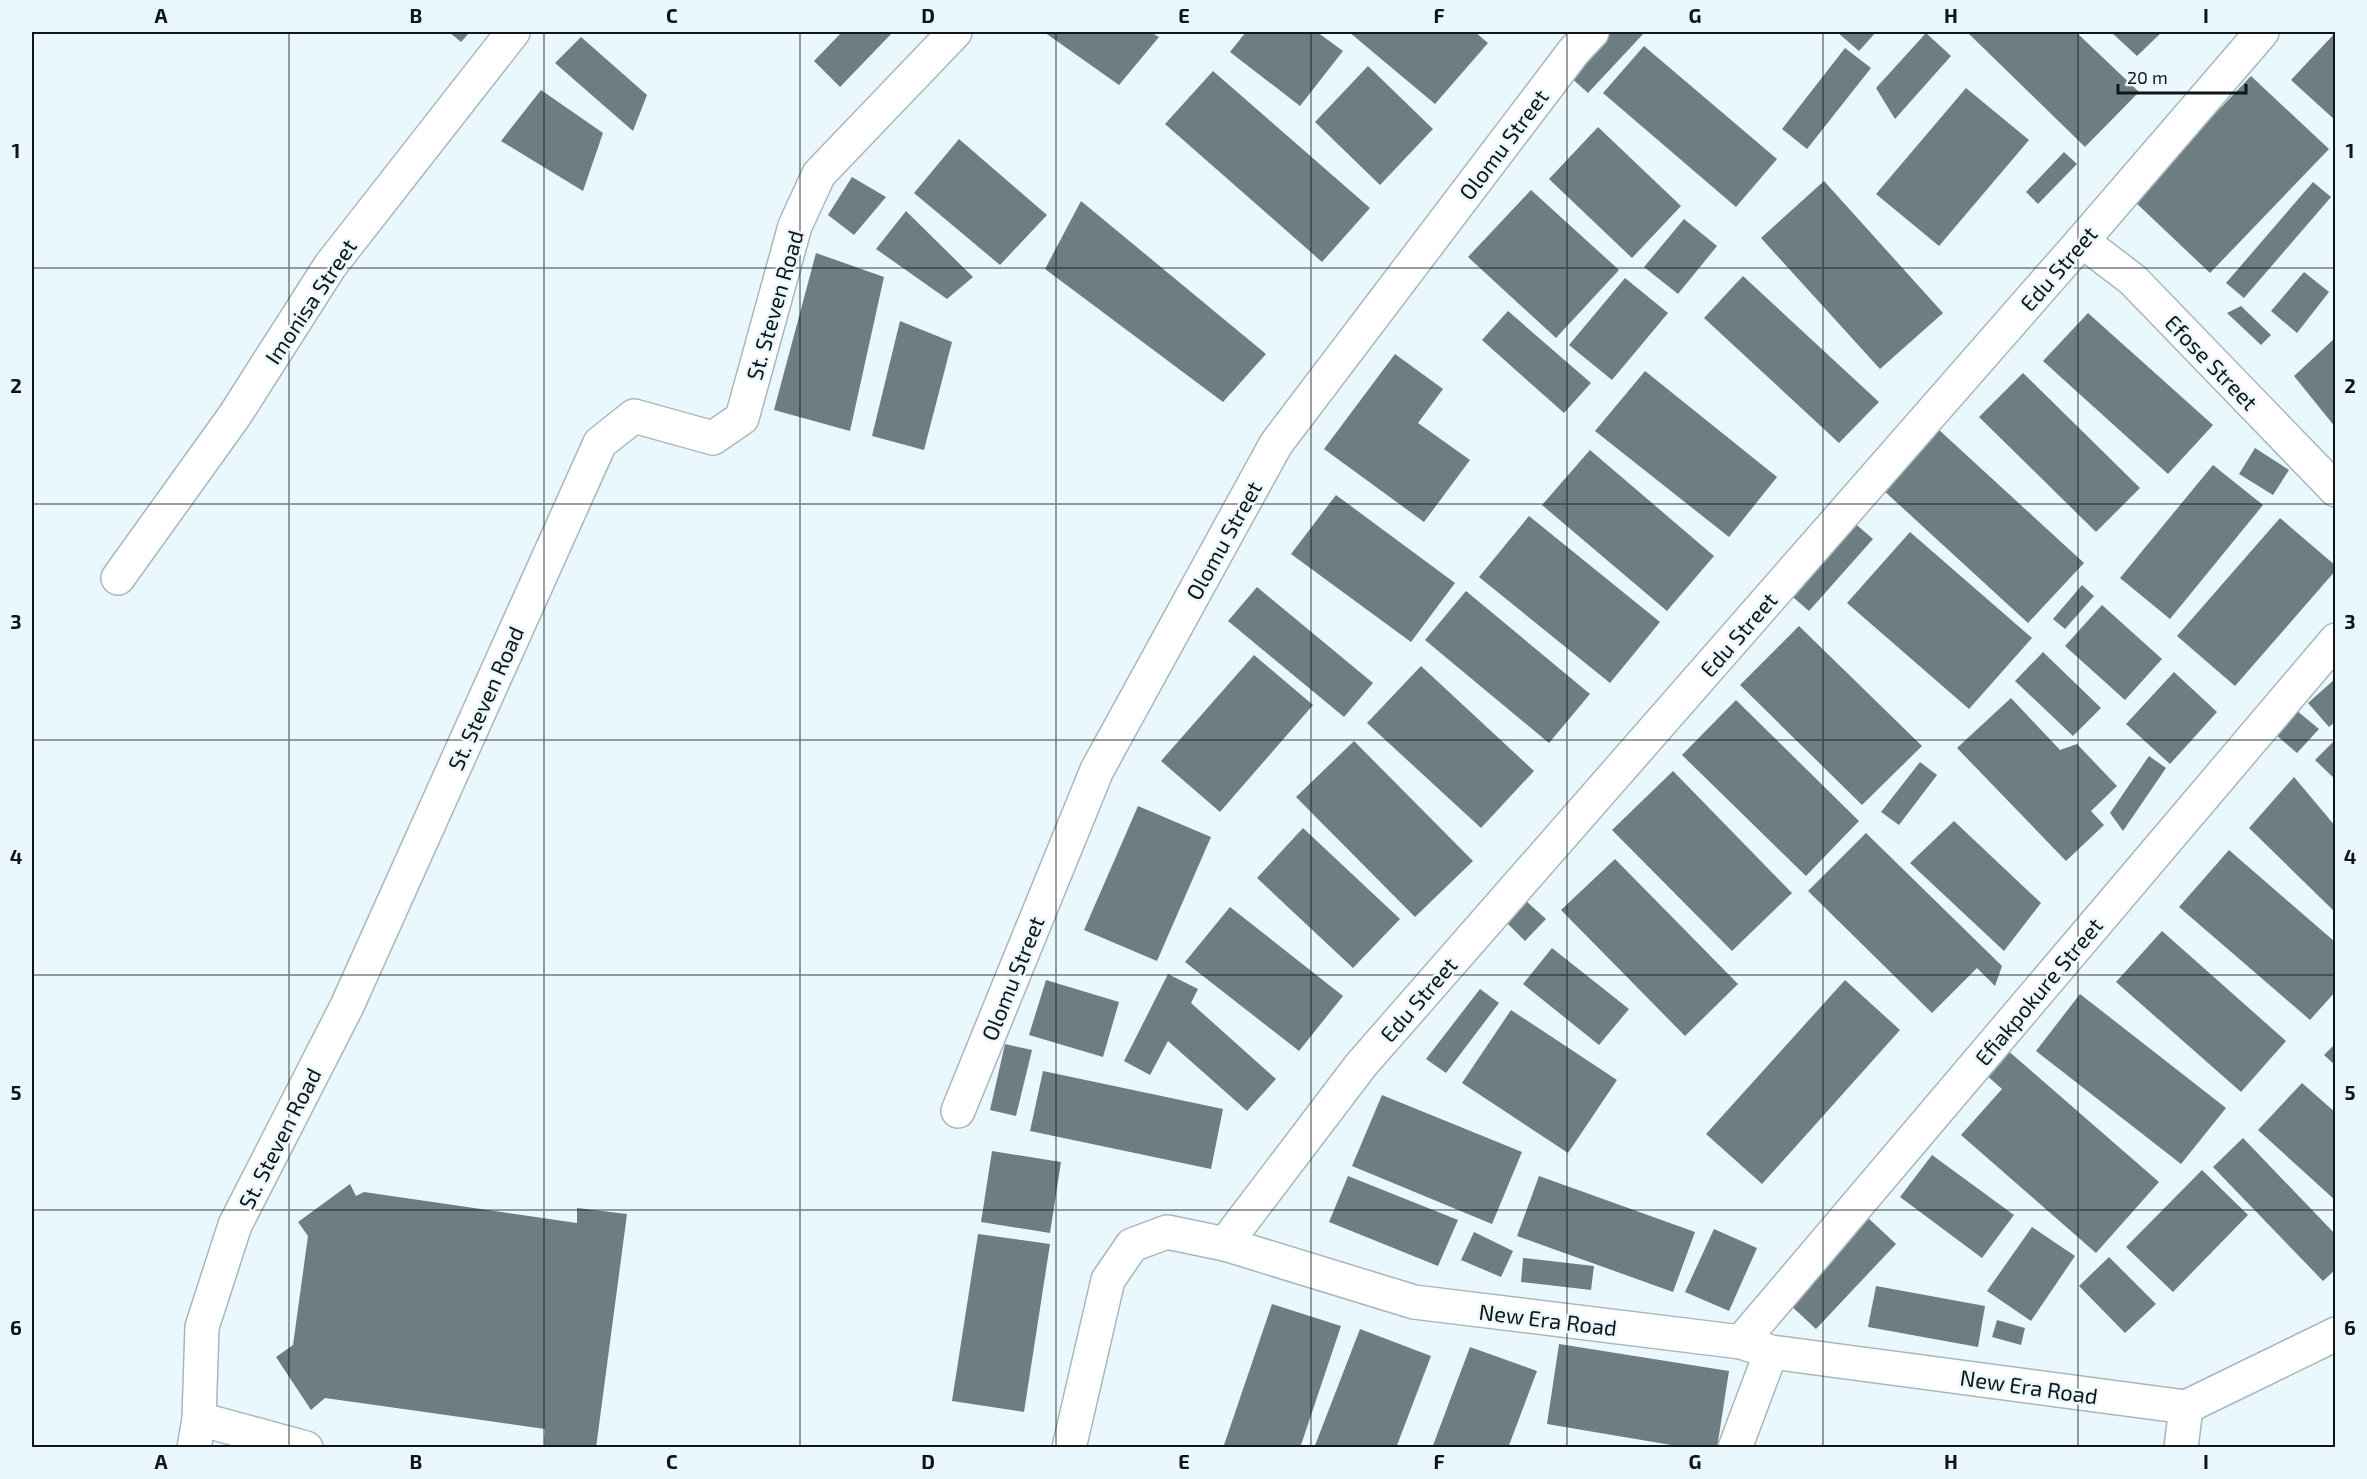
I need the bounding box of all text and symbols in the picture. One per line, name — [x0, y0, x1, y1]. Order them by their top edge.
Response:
text: A — [154, 3, 168, 27]
text: B — [410, 3, 422, 27]
text: C — [666, 3, 678, 27]
text: D — [921, 3, 935, 27]
text: E — [1178, 3, 1190, 27]
text: F — [1433, 3, 1445, 27]
text: G — [1689, 3, 1701, 27]
text: H — [1944, 3, 1958, 27]
text: I — [2203, 3, 2209, 27]
scale bar — [2118, 57, 2246, 95]
text: 20 m — [2127, 66, 2168, 88]
street label: Olomu Street — [1453, 84, 1553, 204]
text: 1 — [12, 138, 20, 162]
text: 1 — [2346, 138, 2354, 162]
street label: Edu Street — [2014, 220, 2102, 316]
street label: St. Steven Road — [740, 227, 808, 383]
street label: Imonisa Street — [259, 234, 361, 368]
street label: Efose Street — [2160, 309, 2264, 415]
text: 2 — [10, 373, 22, 397]
text: 2 — [2344, 373, 2356, 397]
street label: Olomu Street — [1180, 476, 1266, 604]
street label: Edu Street — [1694, 586, 1782, 682]
text: 3 — [10, 609, 22, 633]
text: 3 — [2344, 609, 2356, 633]
street label: St. Steven Road — [442, 622, 528, 774]
text: 4 — [10, 844, 23, 868]
text: 4 — [2344, 844, 2357, 868]
street label: Olomu Street — [975, 912, 1049, 1044]
street label: Efiakpokure Street — [1969, 912, 2107, 1070]
street label: Edu Street — [1374, 951, 1462, 1047]
street label: St. Steven Road — [232, 1063, 326, 1213]
text: 5 — [10, 1080, 22, 1104]
text: 5 — [2344, 1080, 2356, 1104]
street label: New Era Road — [1478, 1298, 1618, 1340]
text: 6 — [10, 1315, 22, 1339]
text: 6 — [2344, 1315, 2356, 1339]
street label: New Era Road — [1959, 1363, 2099, 1409]
text: A — [154, 1449, 168, 1473]
text: B — [410, 1449, 422, 1473]
text: C — [666, 1449, 678, 1473]
text: D — [921, 1449, 935, 1473]
text: E — [1178, 1449, 1190, 1473]
text: F — [1433, 1449, 1445, 1473]
text: G — [1689, 1449, 1701, 1473]
text: H — [1944, 1449, 1958, 1473]
text: I — [2203, 1449, 2209, 1473]

